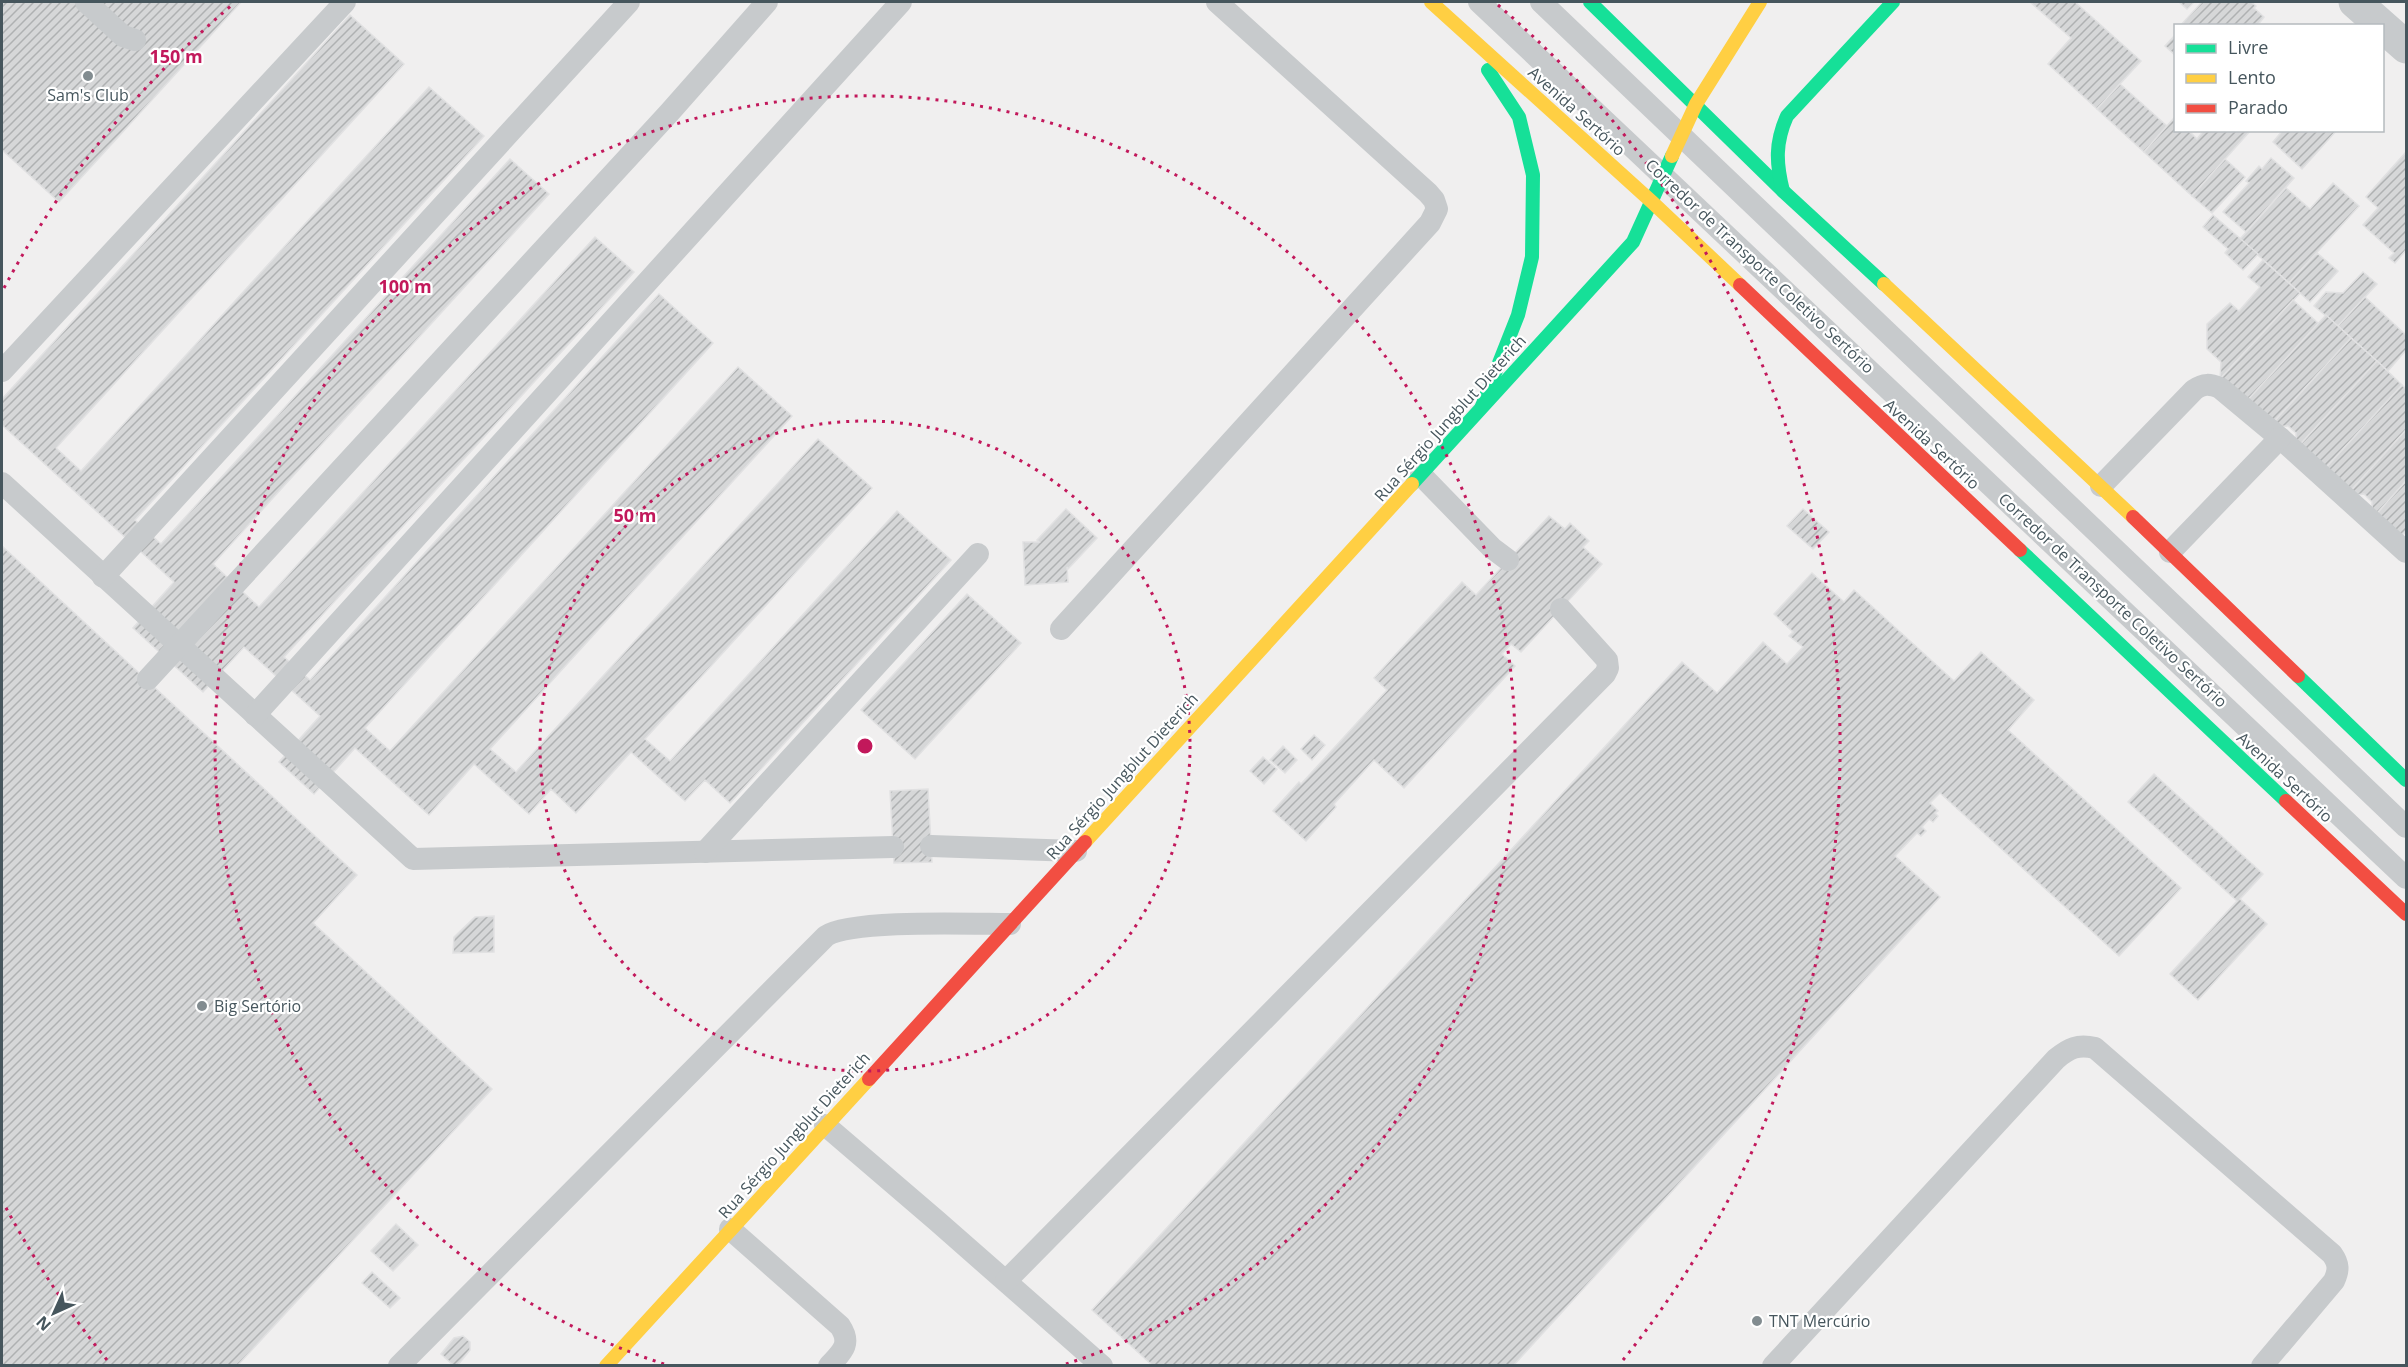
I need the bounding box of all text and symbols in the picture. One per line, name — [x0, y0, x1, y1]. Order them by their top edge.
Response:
legend — [2174, 24, 2384, 132]
text: Livre — [2228, 35, 2268, 59]
text: 150 m — [149, 44, 203, 68]
street label: Avenida Sertório — [1524, 61, 1630, 161]
text: Lento — [2228, 65, 2276, 89]
marker: Sam's Club — [81, 69, 95, 83]
place label: Sam's Club — [47, 84, 129, 106]
text: Parado — [2228, 95, 2288, 119]
street label: Corredor de Transporte Coletivo Sertório — [1641, 154, 1879, 378]
text: 100 m — [378, 274, 432, 298]
street label: Rua Sérgio Jungblut Dieterich — [1369, 330, 1531, 506]
street label: Avenida Sertório — [1879, 394, 1985, 494]
street label: Corredor de Transporte Coletivo Sertório — [1994, 488, 2232, 712]
text: 50 m — [614, 503, 656, 527]
street label: Rua Sérgio Jungblut Dieterich — [1041, 688, 1203, 864]
street label: Avenida Sertório — [2232, 727, 2338, 827]
centre of rings — [855, 736, 875, 756]
place label: Big Sertório — [214, 995, 301, 1017]
marker: Big Sertório — [195, 999, 209, 1013]
street label: Rua Sérgio Jungblut Dieterich — [713, 1047, 875, 1223]
north arrow — [24, 1283, 84, 1343]
place label: TNT Mercúrio — [1769, 1310, 1870, 1332]
text: N — [31, 1311, 56, 1336]
marker: TNT Mercúrio — [1750, 1314, 1764, 1328]

